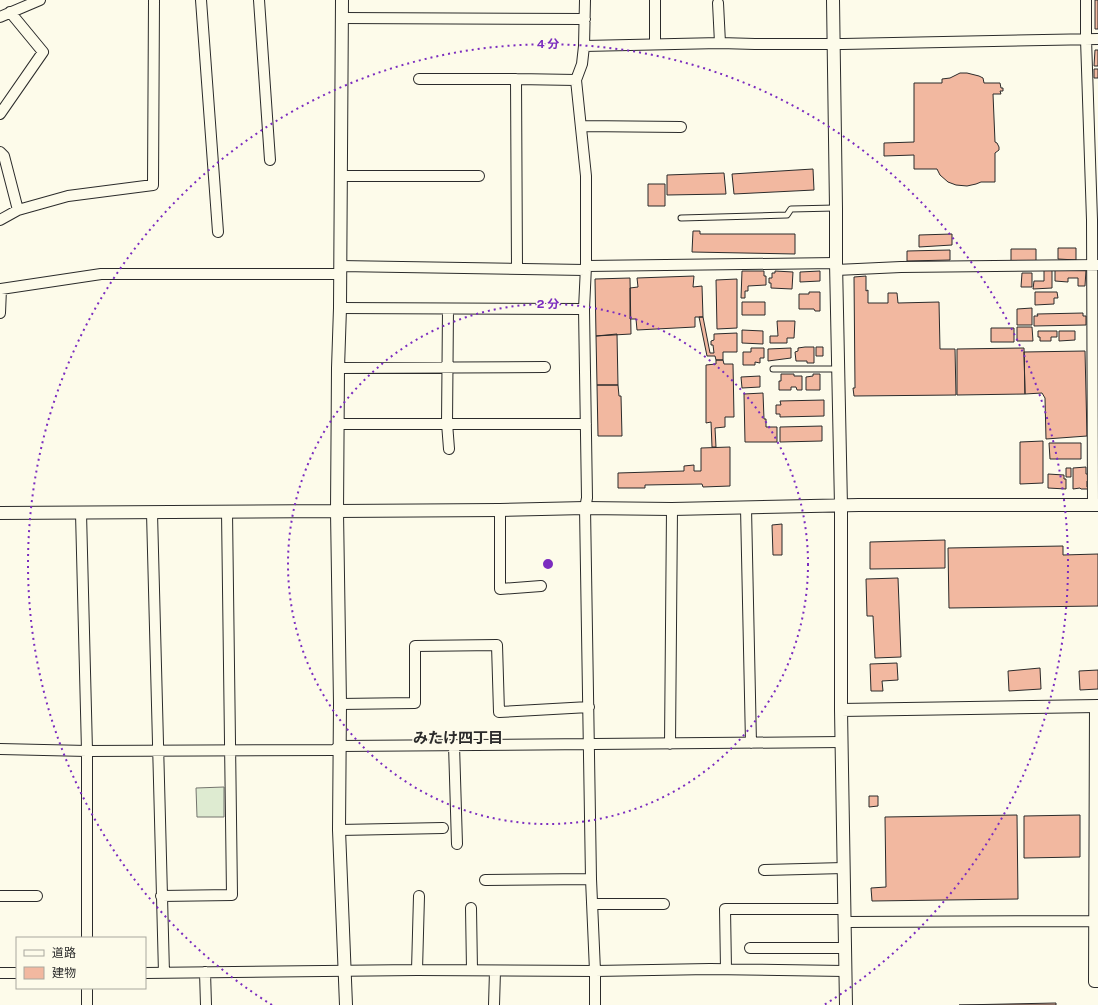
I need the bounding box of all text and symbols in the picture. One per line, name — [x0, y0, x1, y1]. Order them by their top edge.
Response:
text: 4 分 — [537, 37, 559, 51]
text: 2 分 — [537, 297, 559, 311]
centre of rings — [541, 557, 555, 571]
district label: みたけ四丁目 — [413, 729, 503, 746]
legend — [16, 937, 146, 989]
text: 道路 — [52, 946, 76, 960]
text: 建物 — [52, 966, 76, 980]

